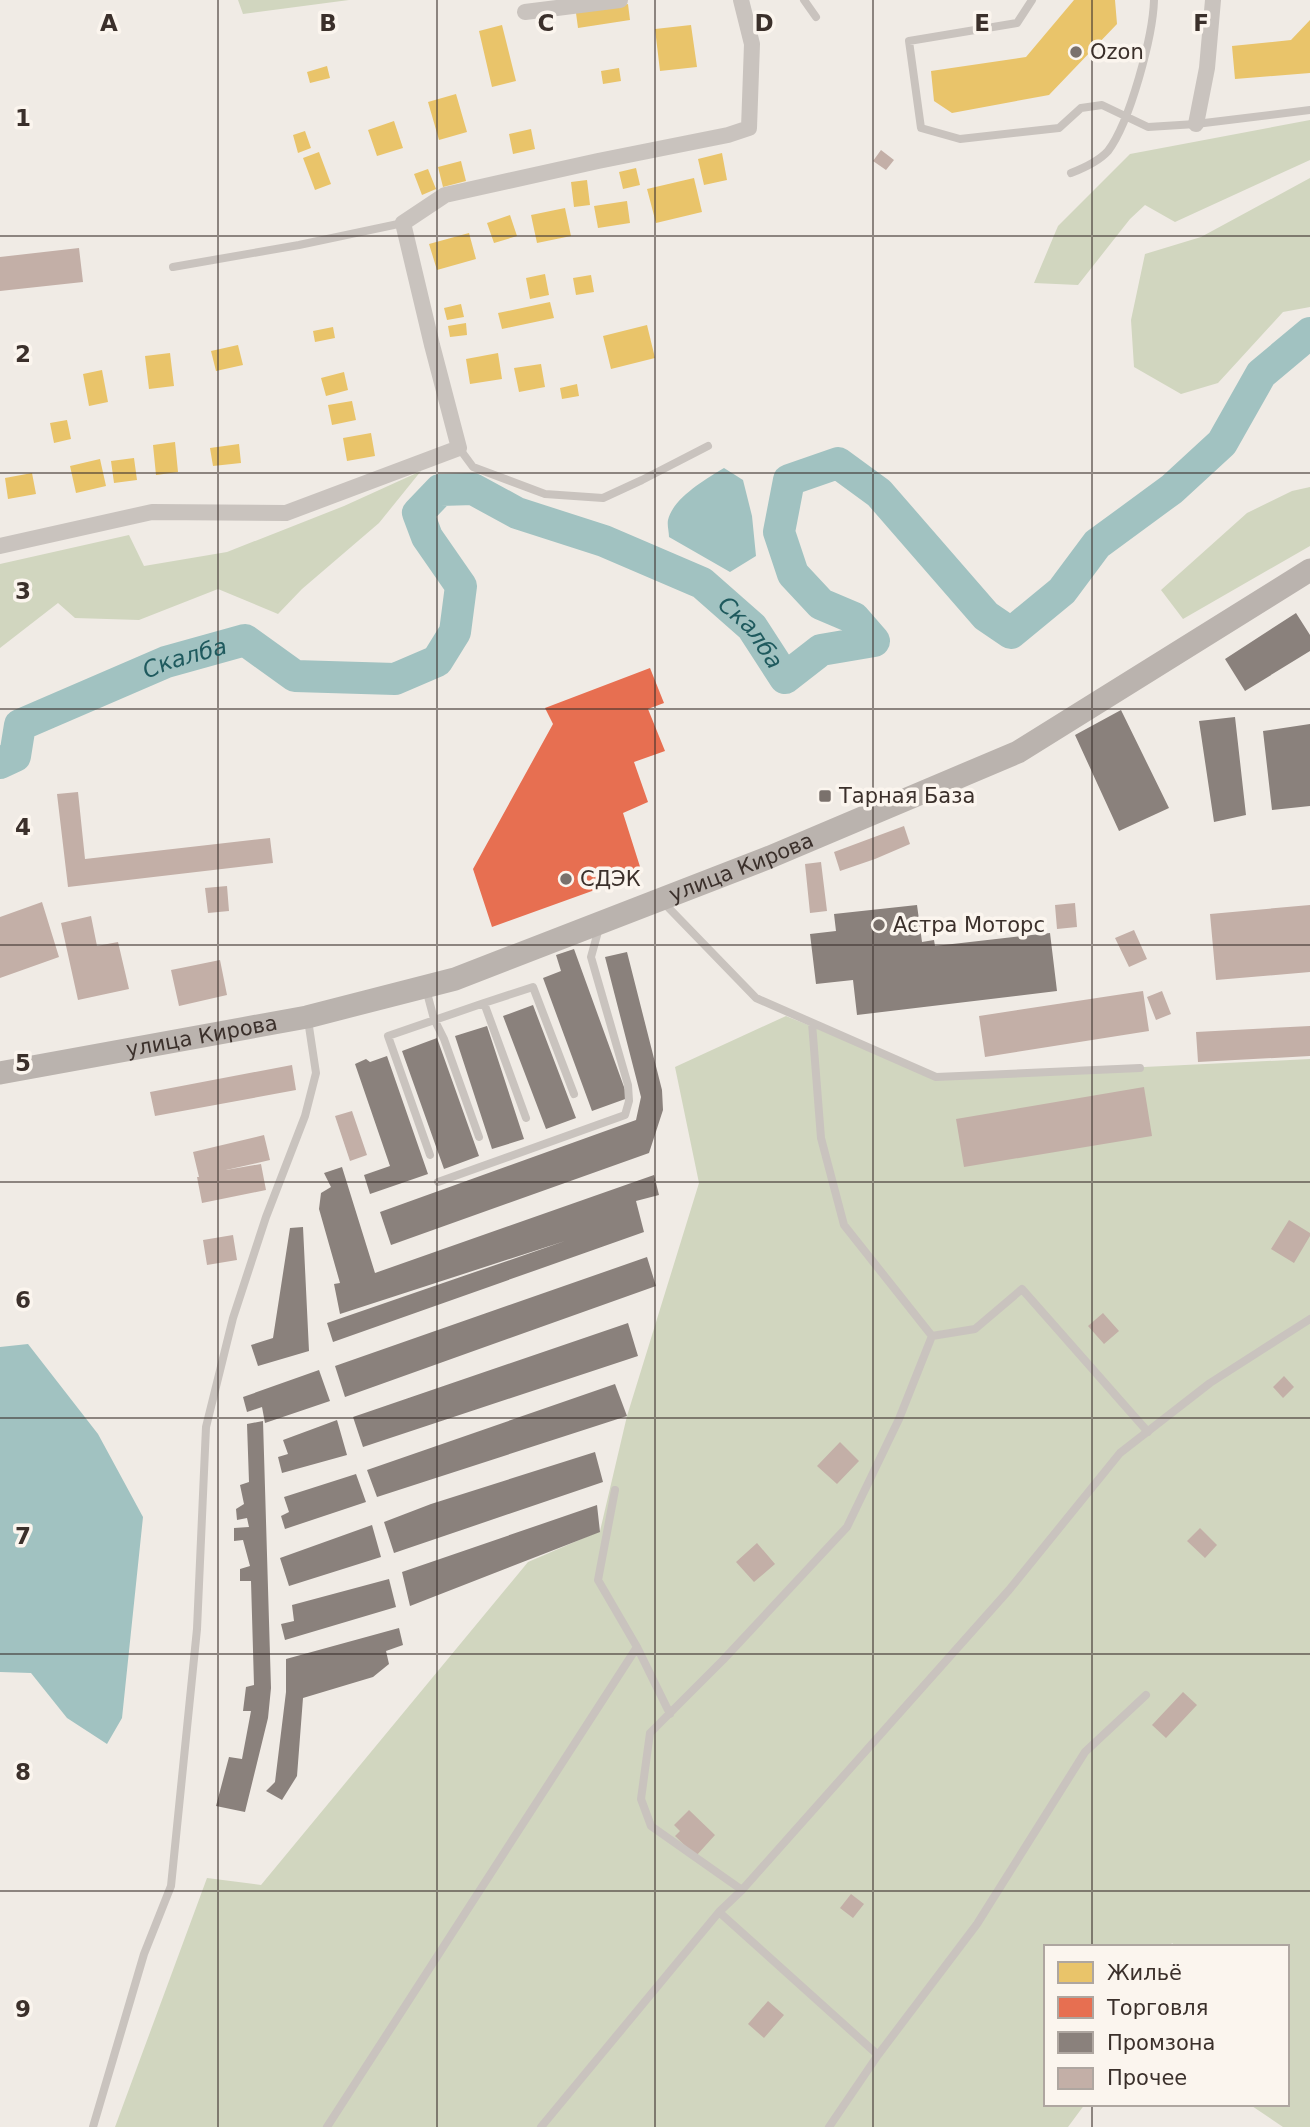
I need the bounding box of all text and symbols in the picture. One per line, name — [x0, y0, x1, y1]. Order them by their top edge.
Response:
text: A — [100, 10, 118, 36]
text: B — [319, 10, 337, 36]
text: C — [538, 10, 554, 36]
text: D — [754, 10, 774, 36]
text: E — [974, 10, 990, 36]
text: F — [1193, 10, 1209, 36]
place label: Ozon — [1090, 40, 1144, 64]
marker: Ozon — [1068, 44, 1084, 60]
text: 1 — [15, 105, 31, 131]
text: 2 — [15, 341, 31, 367]
text: 3 — [15, 578, 31, 604]
water label: Скалба — [713, 591, 788, 673]
water label: Скалба — [138, 633, 230, 684]
place label: Тарная База — [838, 784, 975, 808]
marker: Тарная База — [817, 788, 833, 804]
text: 4 — [15, 814, 31, 840]
street label: улица Кирова — [666, 828, 817, 907]
place label: СДЭК — [580, 867, 641, 891]
marker: СДЭК — [558, 871, 574, 887]
place label: Астра Моторс — [893, 913, 1045, 937]
marker: Астра Моторс — [871, 917, 887, 933]
street label: улица Кирова — [124, 1011, 279, 1062]
text: 5 — [15, 1050, 31, 1076]
text: 6 — [15, 1287, 31, 1313]
text: 7 — [15, 1523, 31, 1549]
text: 8 — [15, 1759, 31, 1785]
legend — [1044, 1945, 1289, 2106]
text: Жильё — [1107, 1961, 1182, 1985]
text: 9 — [15, 1996, 31, 2022]
text: Торговля — [1106, 1996, 1208, 2020]
text: Промзона — [1107, 2031, 1215, 2055]
text: Прочее — [1107, 2066, 1187, 2090]

